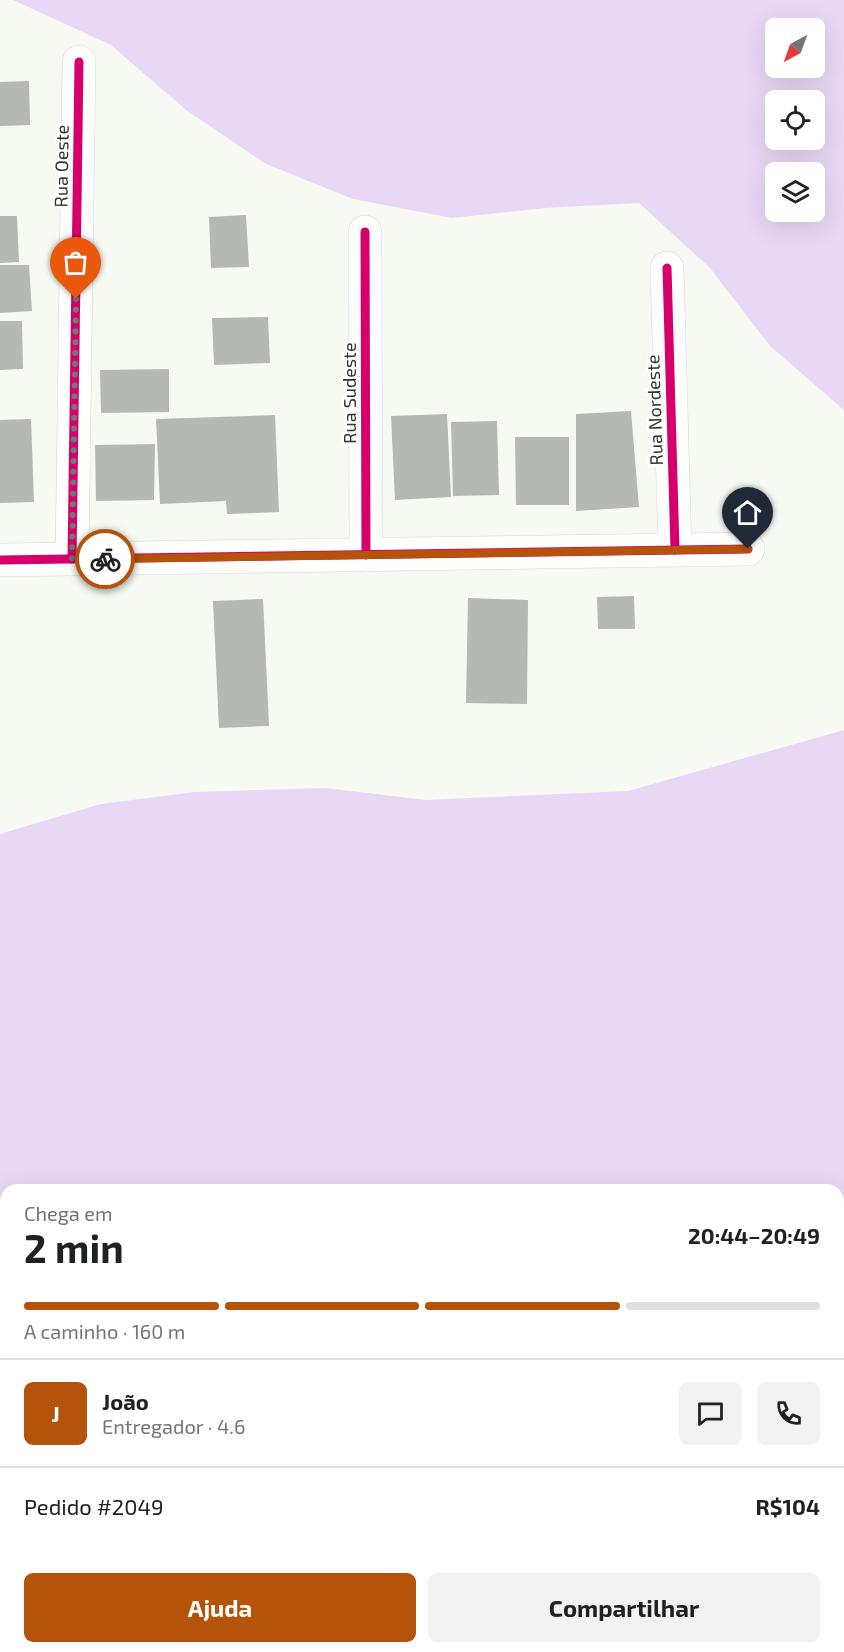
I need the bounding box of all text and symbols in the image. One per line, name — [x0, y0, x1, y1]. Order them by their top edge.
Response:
north arrow — [765, 18, 825, 78]
map controls — [765, 18, 825, 222]
button: locate — [765, 90, 825, 150]
street label: Rua Oeste — [49, 124, 73, 208]
button: layers — [765, 162, 825, 222]
pin — [50, 237, 101, 299]
icon: bag — [59, 246, 92, 279]
street label: Rua Sudeste — [338, 342, 360, 444]
street label: Rua Nordeste — [641, 354, 667, 466]
pin — [722, 487, 773, 549]
icon: home — [731, 496, 764, 529]
courier — [75, 529, 135, 589]
icon: bike — [89, 543, 122, 576]
text: Chega em — [24, 1201, 113, 1225]
text: 20:44–20:49 — [688, 1222, 820, 1248]
text: 2 min — [24, 1224, 124, 1271]
text: A caminho · 160 m — [24, 1319, 185, 1343]
button: chat — [679, 1382, 742, 1445]
button: phone — [757, 1382, 820, 1445]
text: João — [102, 1388, 149, 1414]
text: J — [51, 1400, 60, 1426]
text: Entregador · 4.6 — [102, 1414, 245, 1438]
text: Pedido #2049 — [24, 1493, 164, 1519]
text: R$104 — [756, 1493, 820, 1519]
button: Ajuda — [24, 1573, 416, 1642]
button: Compartilhar — [428, 1573, 820, 1642]

